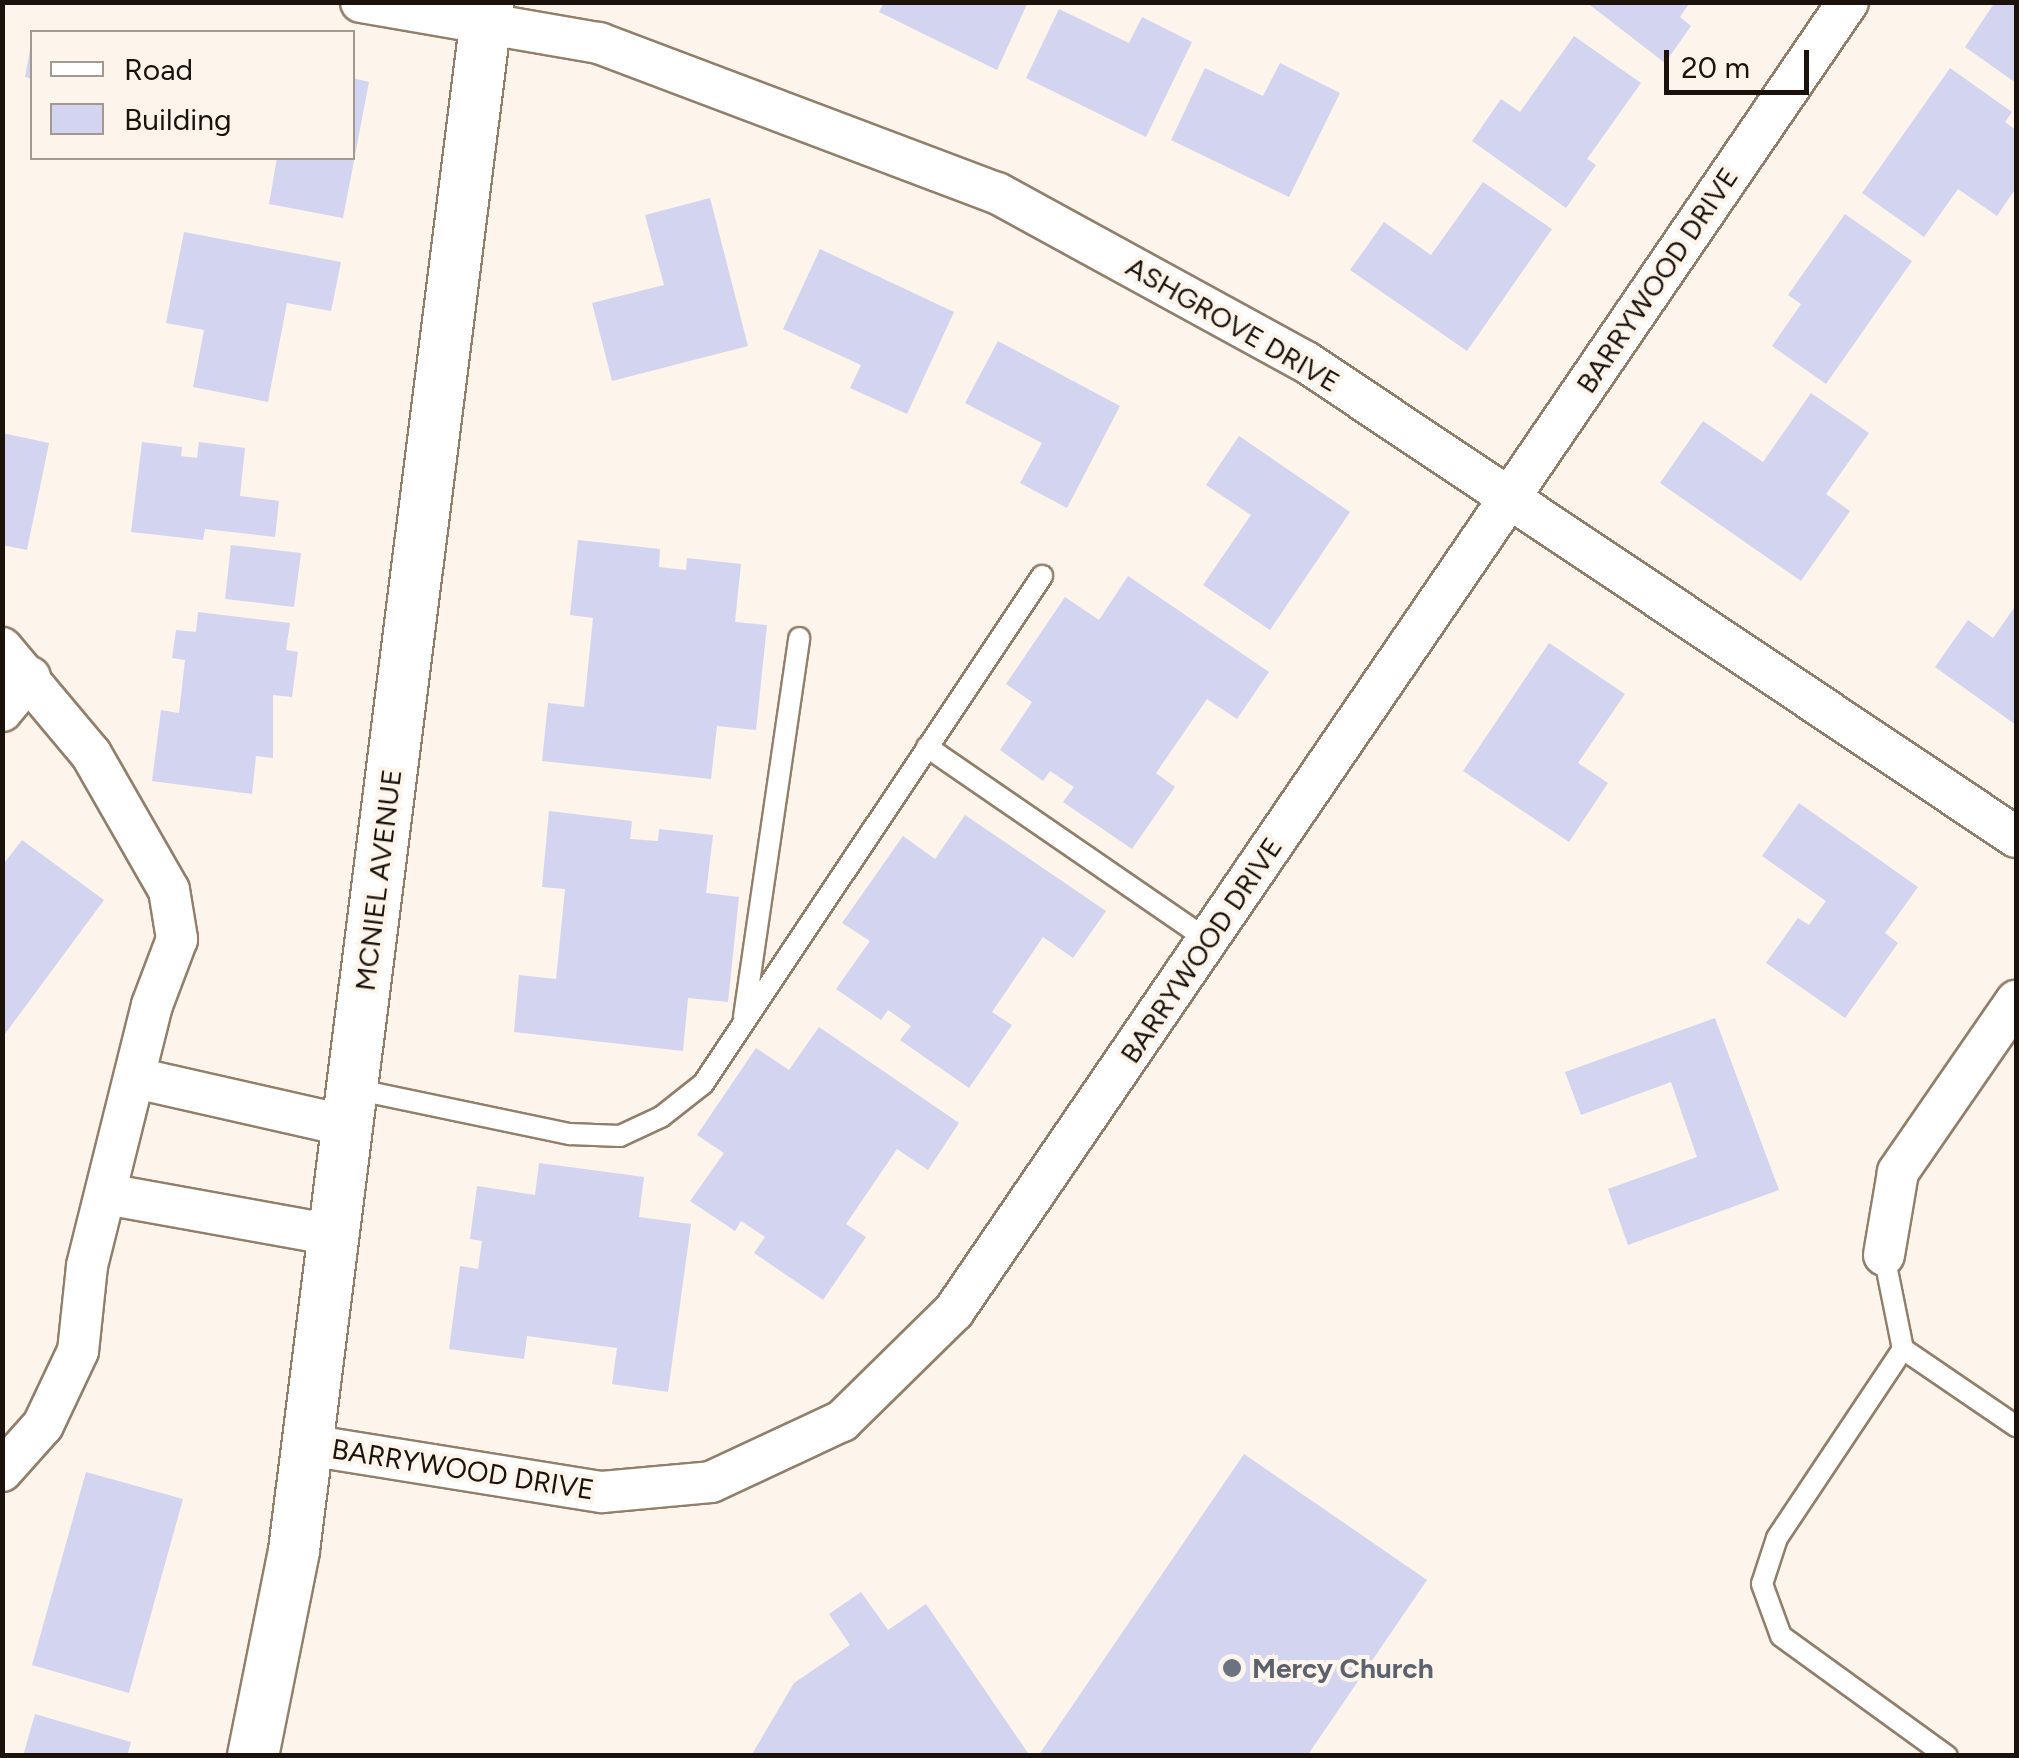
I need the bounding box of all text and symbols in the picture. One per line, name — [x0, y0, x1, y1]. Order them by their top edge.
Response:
legend — [30, 30, 355, 160]
scale bar — [1669, 30, 1814, 92]
text: 20 m — [1681, 49, 1750, 86]
text: Road — [124, 51, 193, 88]
text: Building — [124, 101, 232, 138]
street label: BARRYWOOD DRIVE — [1569, 161, 1745, 399]
street label: ASHGROVE DRIVE — [1120, 249, 1346, 399]
street label: MCNIEL AVENUE — [348, 767, 408, 993]
street label: BARRYWOOD DRIVE — [1113, 831, 1289, 1069]
street label: BARRYWOOD DRIVE — [330, 1432, 596, 1506]
place label: Mercy Church — [1252, 1651, 1434, 1685]
marker: Mercy Church — [1221, 1657, 1243, 1679]

